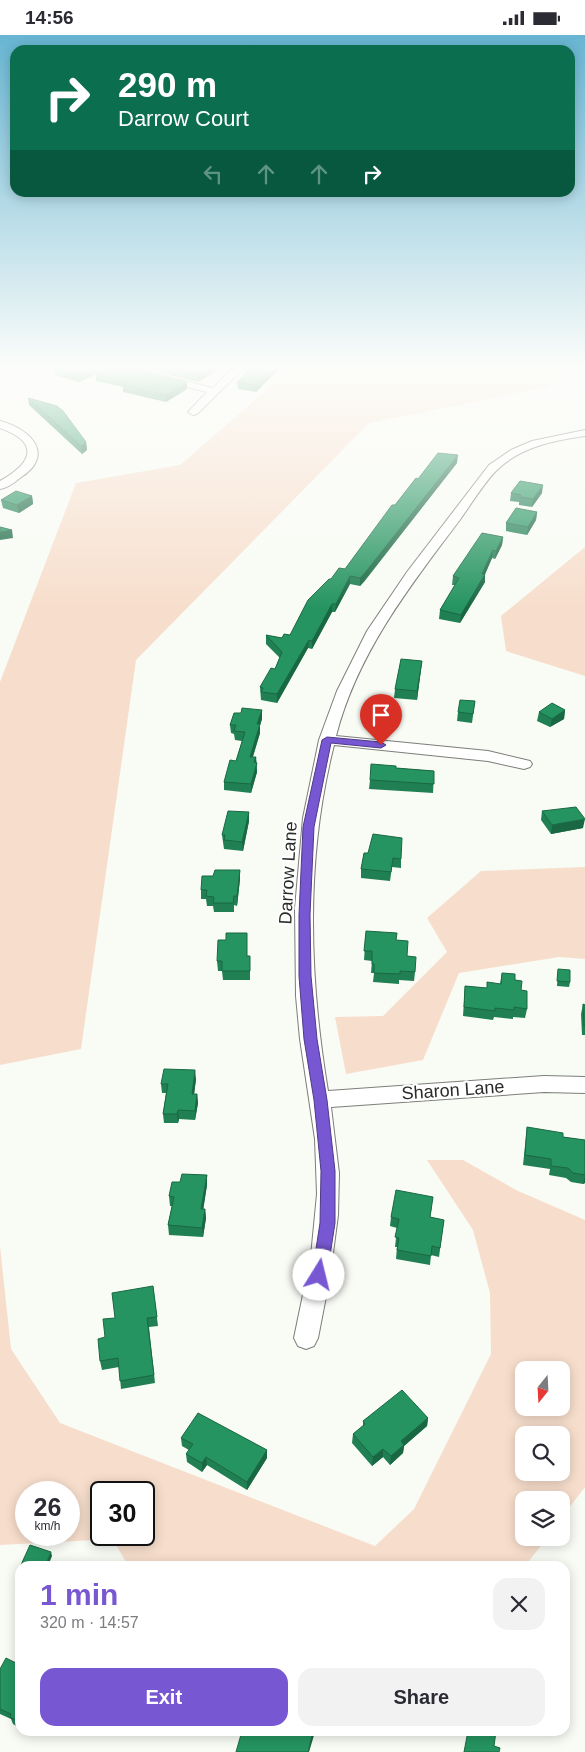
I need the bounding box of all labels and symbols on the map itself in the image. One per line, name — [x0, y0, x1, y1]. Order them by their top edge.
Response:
pin — [360, 694, 402, 745]
street label: Darrow Lane — [275, 821, 301, 925]
street label: Sharon Lane — [401, 1076, 505, 1104]
position arrow — [292, 1248, 344, 1300]
north arrow — [515, 1361, 570, 1416]
speed limit sign: 30 — [90, 1481, 155, 1546]

